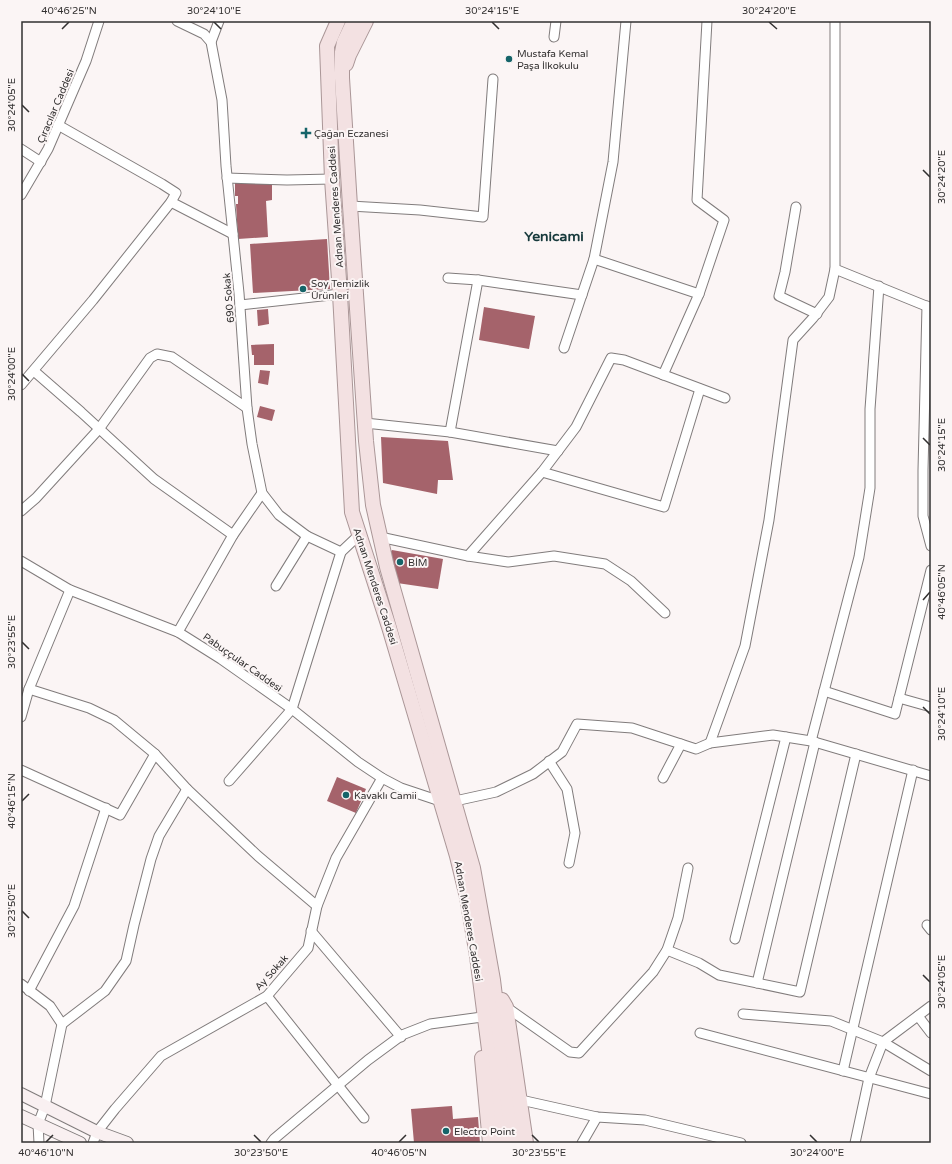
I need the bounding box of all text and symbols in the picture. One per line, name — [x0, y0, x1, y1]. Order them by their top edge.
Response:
text: 40°46'25"N — [41, 5, 97, 17]
text: 30°24'10"E — [187, 5, 241, 17]
text: 30°24'15"E — [465, 5, 519, 17]
text: 30°24'20"E — [742, 5, 796, 17]
place label: Mustafa Kemal Paşa İlkokulu — [517, 48, 588, 72]
marker: Mustafa Kemal Paşa İlkokulu — [504, 54, 514, 64]
street label: Çıracılar Caddesi — [35, 68, 77, 145]
text: 30°24'05"E — [6, 78, 18, 132]
marker: Çağan Eczanesi — [301, 128, 311, 138]
place label: Çağan Eczanesi — [314, 128, 388, 140]
street label: Adnan Menderes Caddesi — [326, 146, 346, 268]
text: 30°24'20"E — [936, 150, 948, 204]
district label: Yenicami — [524, 228, 584, 245]
street label: 690 Sokak — [221, 272, 237, 323]
place label: Soy Temizlik Ürünleri — [311, 278, 370, 302]
marker: Soy Temizlik Ürünleri — [298, 284, 308, 294]
text: 30°24'00"E — [6, 347, 18, 401]
text: 30°24'15"E — [936, 418, 948, 472]
street label: Adnan Menderes Caddesi — [350, 526, 400, 646]
marker: BİM — [395, 557, 405, 567]
place label: BİM — [408, 557, 427, 569]
text: 40°46'05"N — [936, 564, 948, 620]
text: 30°23'55"E — [6, 615, 18, 669]
street label: Pabuççular Caddesi — [201, 631, 284, 695]
text: 30°24'10"E — [936, 687, 948, 741]
text: 40°46'15"N — [6, 773, 18, 829]
marker: Kavaklı Camii — [341, 790, 351, 800]
place label: Kavaklı Camii — [354, 790, 417, 802]
street label: Adnan Menderes Caddesi — [451, 860, 485, 982]
text: 30°23'50"E — [6, 884, 18, 938]
street label: Ay Sokak — [253, 952, 291, 993]
text: 30°24'05"E — [936, 955, 948, 1009]
marker: Electro Point — [441, 1126, 451, 1136]
place label: Electro Point — [454, 1126, 515, 1138]
text: 40°46'10"N — [18, 1147, 74, 1159]
text: 30°23'50"E — [234, 1147, 288, 1159]
text: 40°46'05"N — [371, 1147, 427, 1159]
text: 30°23'55"E — [512, 1147, 566, 1159]
text: 30°24'00"E — [790, 1147, 844, 1159]

